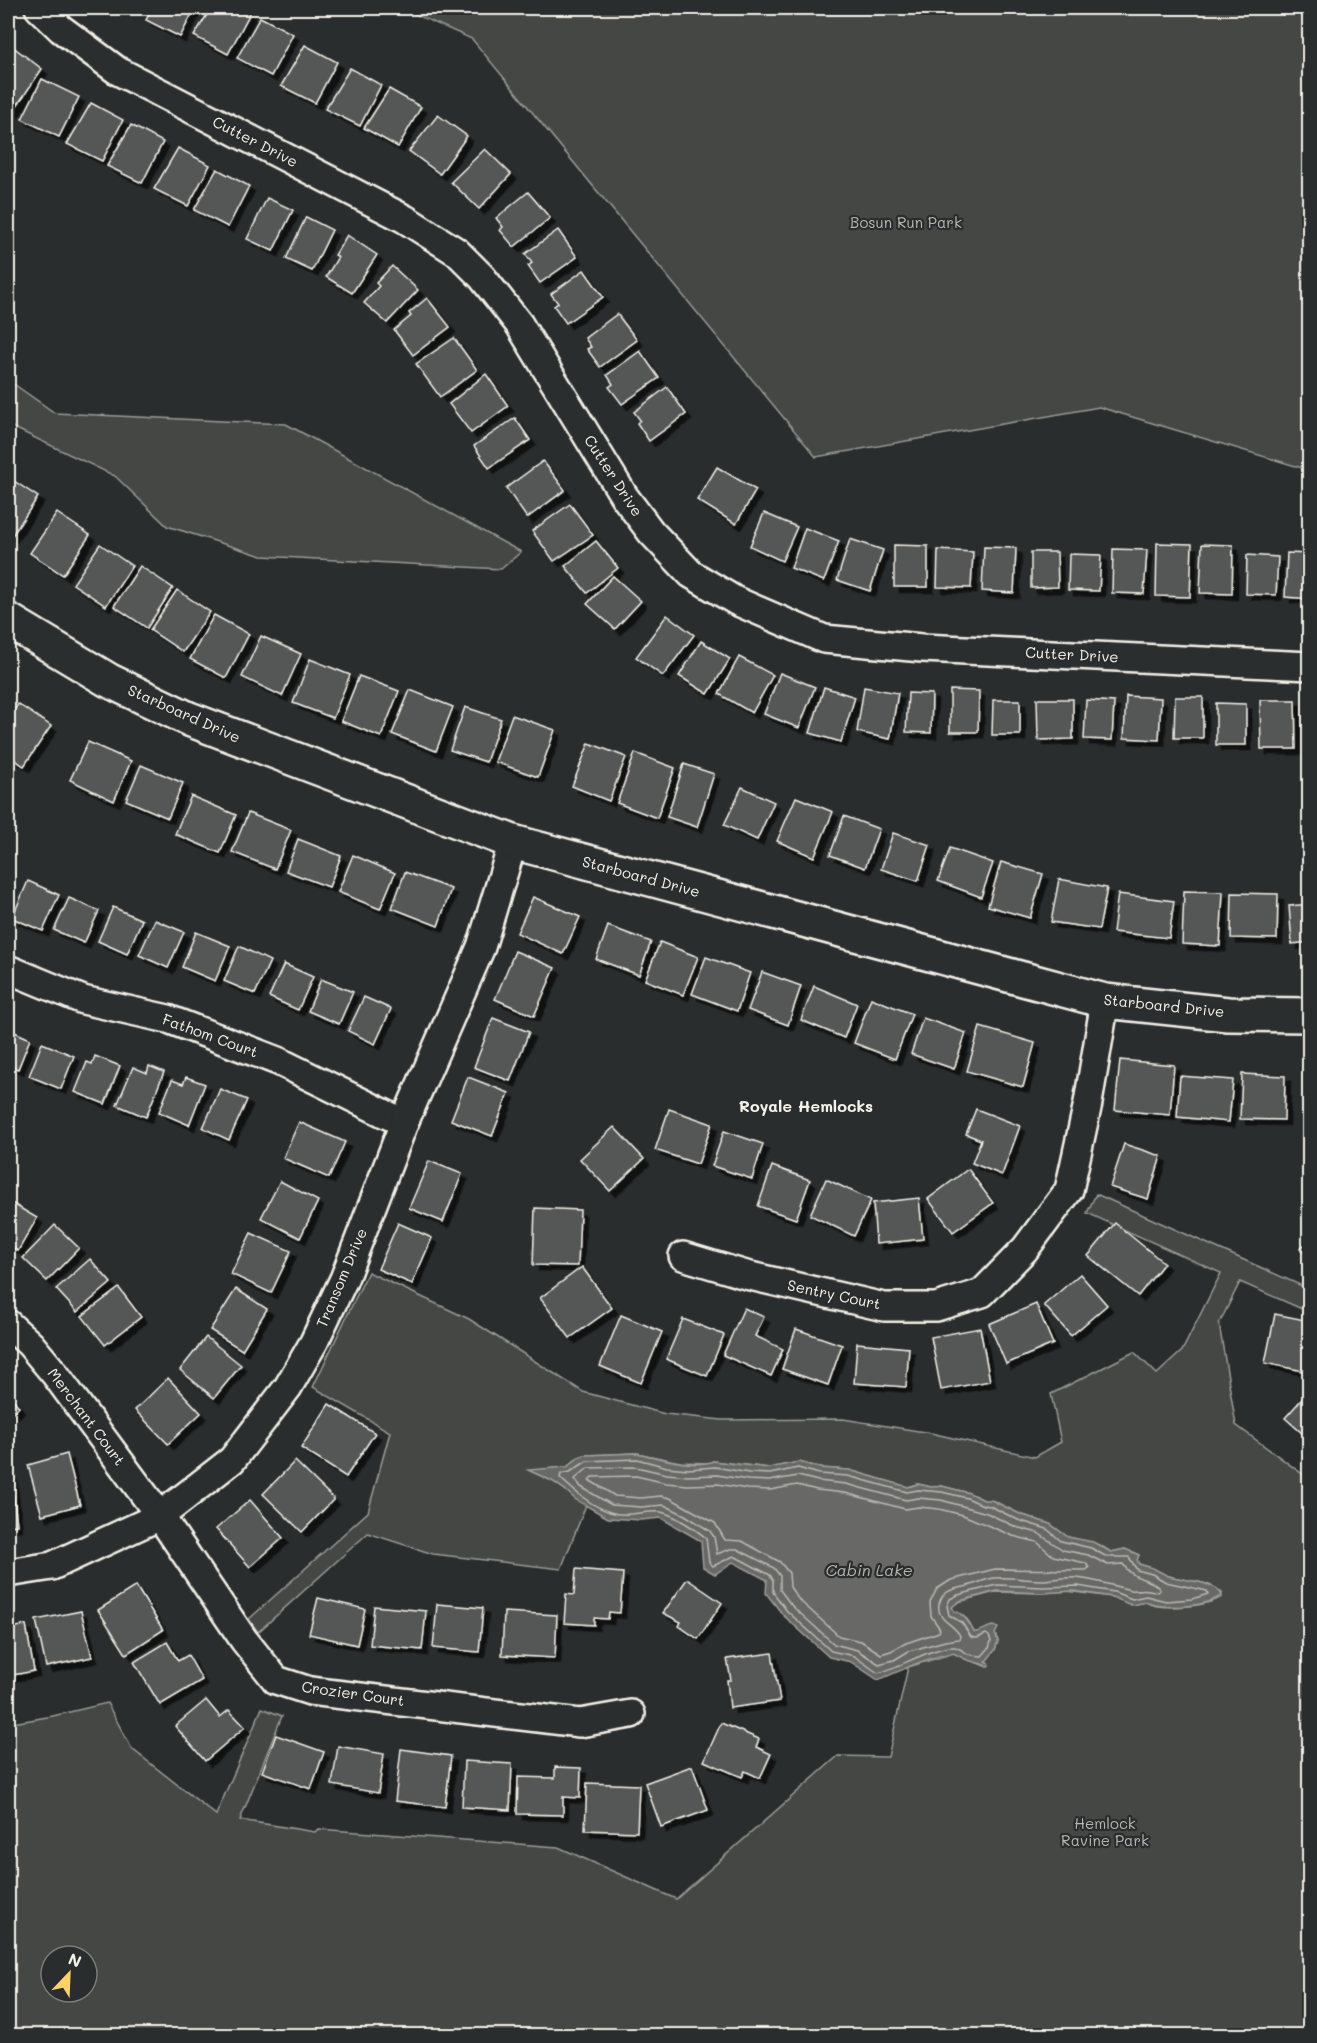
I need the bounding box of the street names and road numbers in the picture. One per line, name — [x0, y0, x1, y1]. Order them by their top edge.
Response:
street label: Cutter Drive — [209, 111, 302, 171]
street label: Cutter Drive — [580, 431, 648, 520]
street label: Cutter Drive — [1025, 642, 1119, 666]
street label: Starboard Drive — [125, 679, 244, 747]
street label: Starboard Drive — [580, 851, 702, 901]
street label: Starboard Drive — [1103, 989, 1225, 1021]
street label: Fathom Court — [160, 1008, 261, 1062]
street label: Transom Drive — [311, 1225, 371, 1330]
street label: Sentry Court — [786, 1274, 883, 1314]
street label: Merchant Court — [44, 1364, 130, 1469]
street label: Crozier Court — [300, 1676, 406, 1710]

